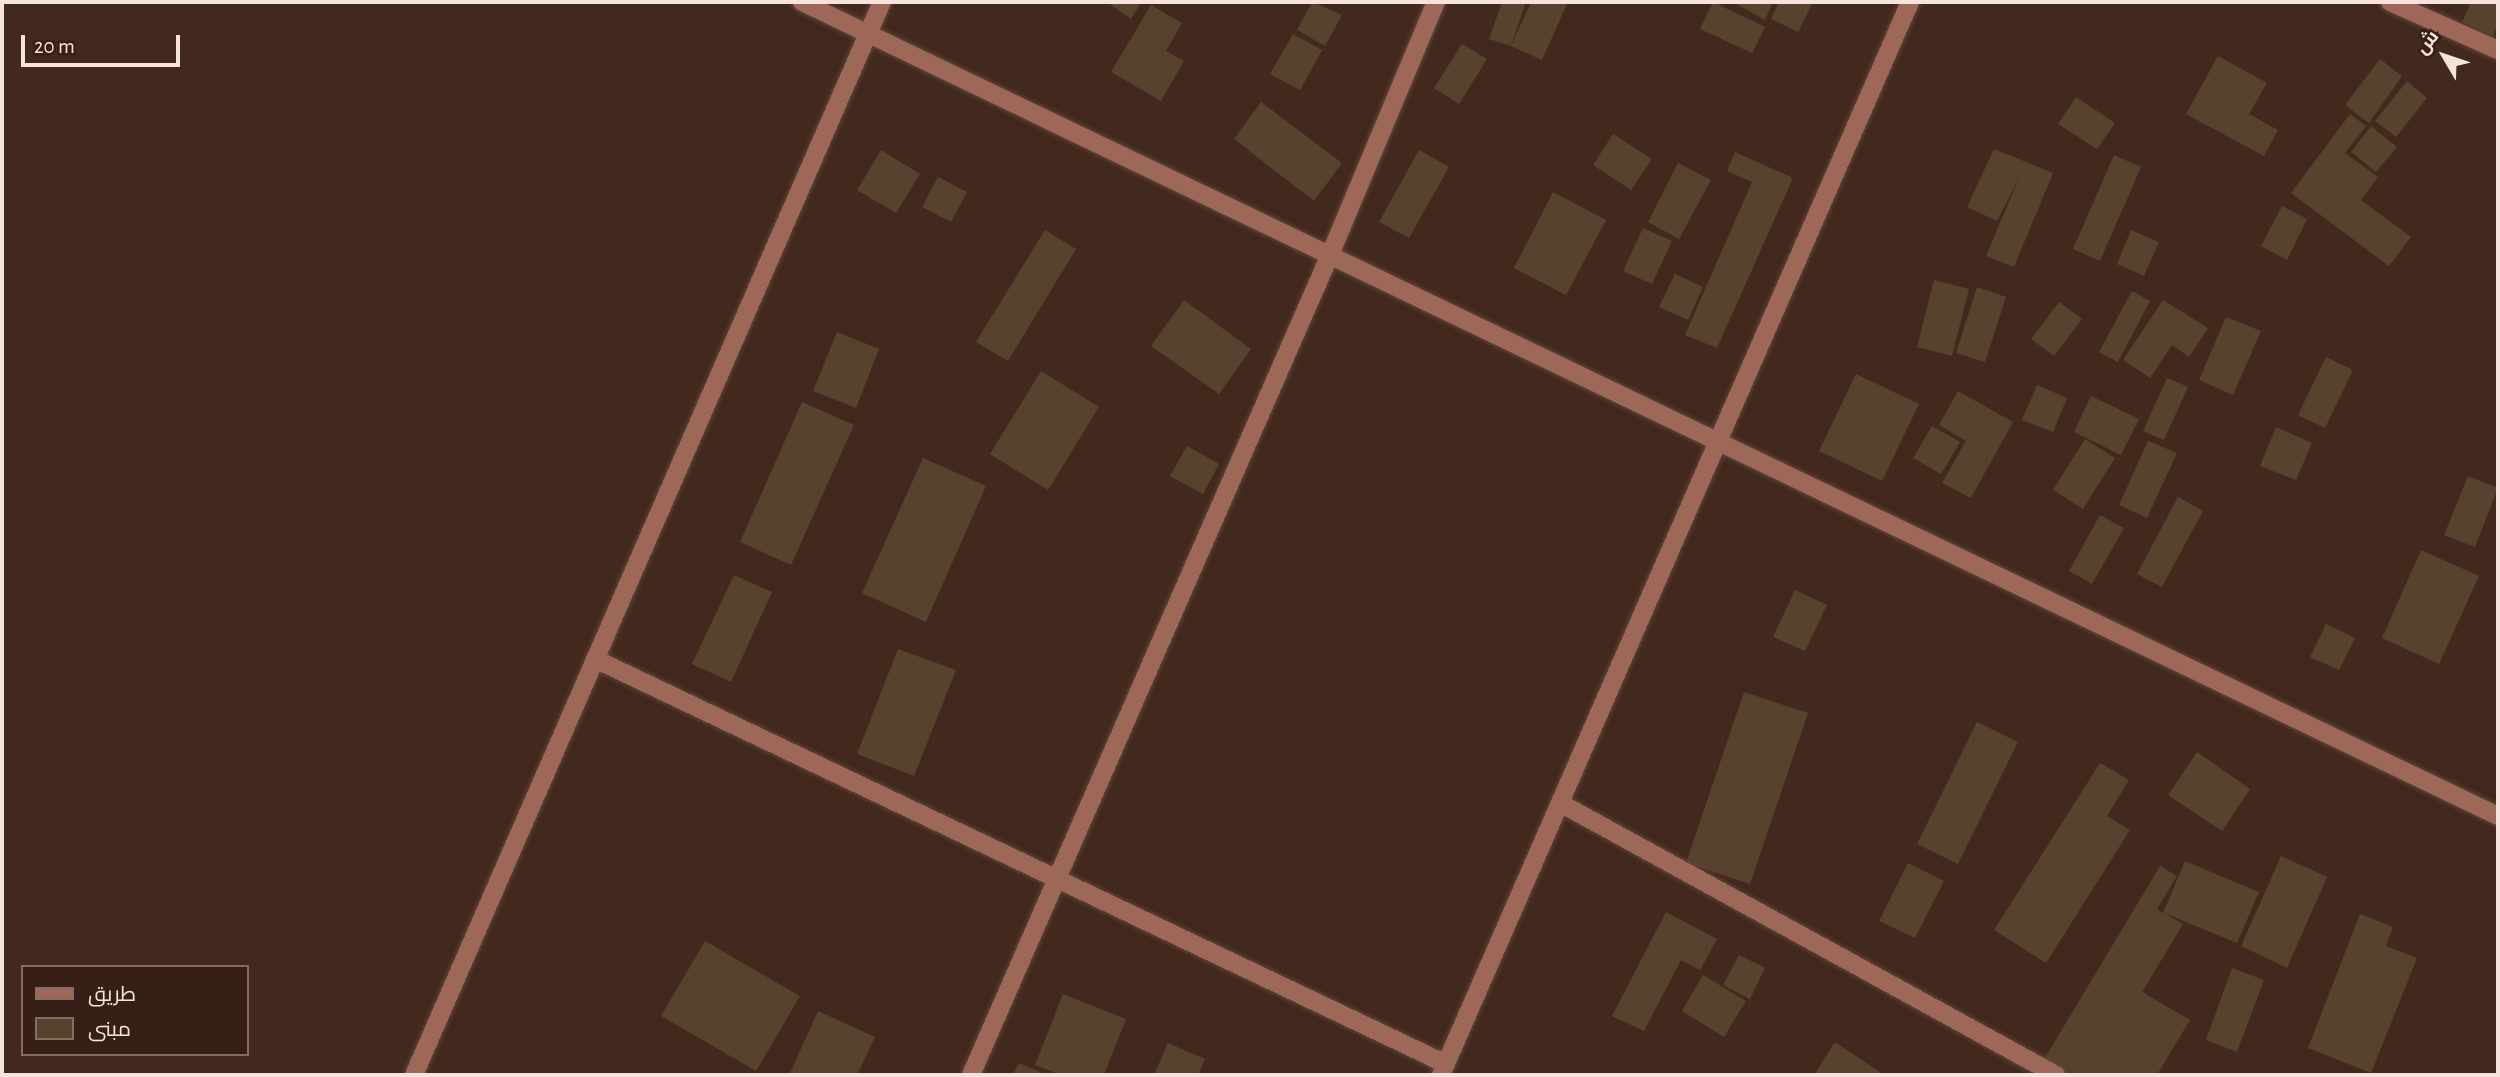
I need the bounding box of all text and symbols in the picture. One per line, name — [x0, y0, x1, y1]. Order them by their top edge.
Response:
scale bar — [24, 21, 184, 65]
north arrow — [2409, 21, 2479, 91]
text: ش — [2412, 27, 2442, 58]
text: 20 m — [34, 36, 75, 57]
legend — [21, 965, 248, 1056]
text: طريق — [88, 984, 136, 1005]
text: مبنى — [88, 1019, 131, 1040]

